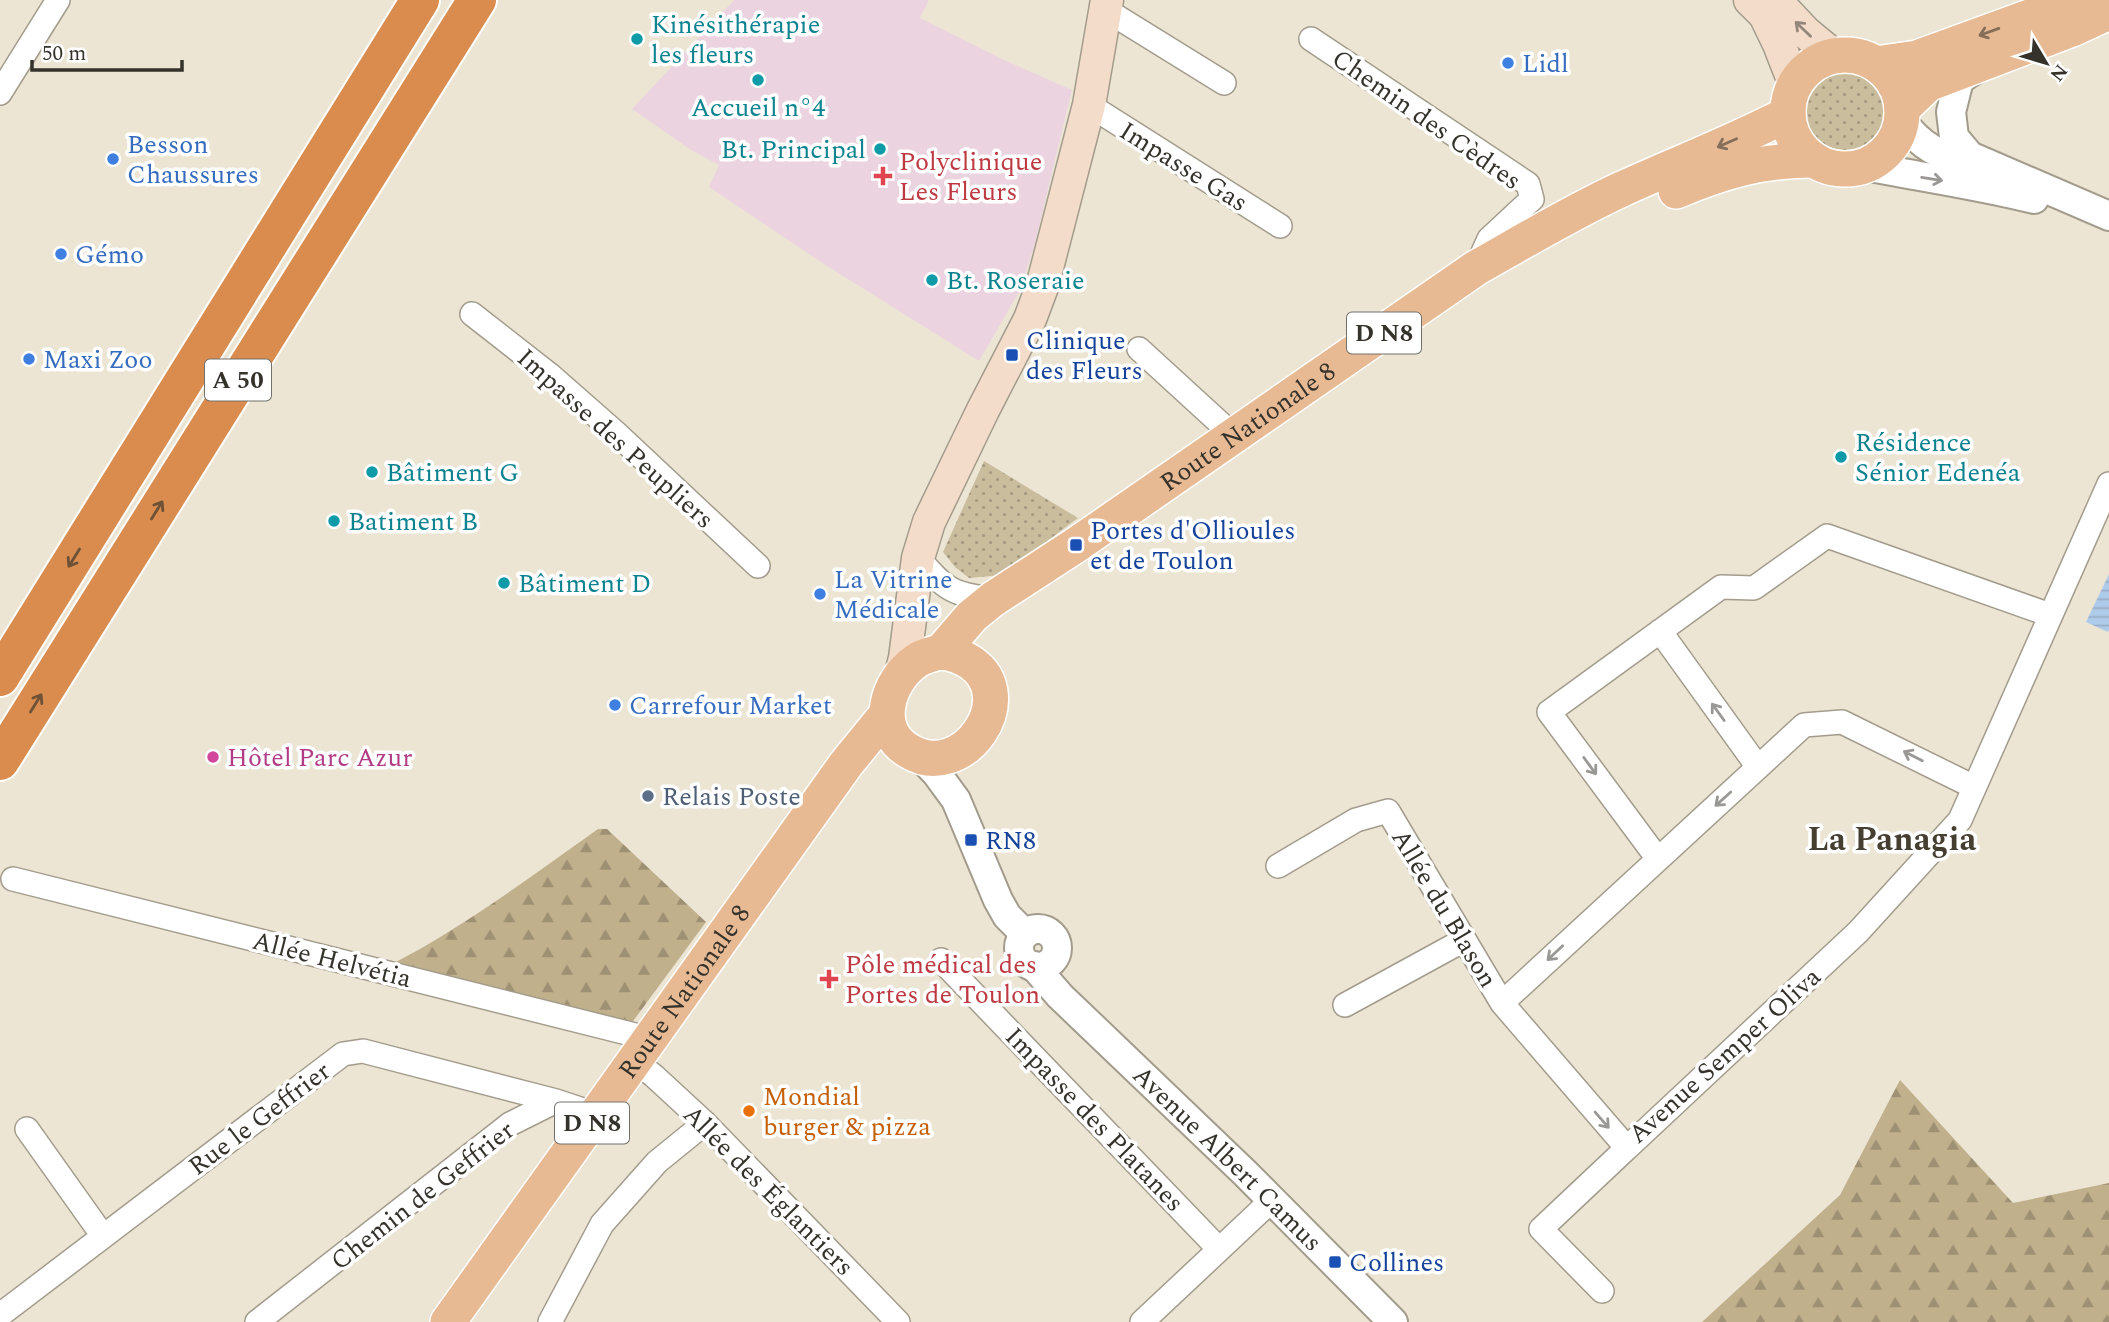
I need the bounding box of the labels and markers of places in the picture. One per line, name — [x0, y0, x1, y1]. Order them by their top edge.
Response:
place label: Kinésithérapie les fleurs — [651, 5, 820, 75]
marker: Kinésithérapie les fleurs — [629, 31, 645, 47]
place label: Lidl — [1522, 44, 1569, 84]
marker: Lidl — [1500, 55, 1516, 71]
marker: Accueil n°4 — [750, 72, 766, 88]
place label: Accueil n°4 — [691, 88, 825, 128]
place label: Besson Chaussures — [127, 125, 259, 195]
place label: Bt. Principal — [721, 130, 866, 170]
marker: Bt. Principal — [872, 141, 888, 157]
place label: Polyclinique Les Fleurs — [899, 142, 1042, 212]
marker: Besson Chaussures — [105, 151, 121, 167]
marker: Polyclinique Les Fleurs — [873, 166, 893, 186]
place label: Gémo — [75, 235, 144, 275]
marker: Gémo — [53, 246, 69, 262]
place label: Bt. Roseraie — [946, 261, 1085, 301]
marker: Bt. Roseraie — [924, 272, 940, 288]
place label: Clinique des Fleurs — [1026, 321, 1143, 391]
place label: Maxi Zoo — [43, 340, 153, 380]
marker: Clinique des Fleurs — [1004, 347, 1020, 363]
marker: Maxi Zoo — [21, 351, 37, 367]
place label: Résidence Sénior Edenéa — [1855, 423, 2021, 493]
marker: Résidence Sénior Edenéa — [1833, 449, 1849, 465]
place label: Bâtiment G — [386, 453, 519, 493]
marker: Bâtiment G — [364, 464, 380, 480]
place label: Batiment B — [348, 502, 478, 542]
place label: Portes d'Ollioules et de Toulon — [1090, 511, 1295, 581]
marker: Batiment B — [326, 513, 342, 529]
marker: Portes d'Ollioules et de Toulon — [1068, 537, 1084, 553]
place label: La Vitrine Médicale — [834, 560, 953, 630]
place label: Bâtiment D — [518, 564, 651, 604]
marker: Bâtiment D — [496, 575, 512, 591]
marker: La Vitrine Médicale — [812, 586, 828, 602]
place label: Carrefour Market — [629, 686, 832, 726]
marker: Carrefour Market — [607, 697, 623, 713]
place label: Hôtel Parc Azur — [227, 738, 413, 778]
marker: Hôtel Parc Azur — [205, 749, 221, 765]
place label: Relais Poste — [662, 777, 801, 817]
marker: Relais Poste — [640, 788, 656, 804]
place label: RN8 — [985, 821, 1036, 861]
marker: RN8 — [963, 832, 979, 848]
place label: Pôle médical des Portes de Toulon — [845, 945, 1040, 1015]
marker: Pôle médical des Portes de Toulon — [819, 969, 839, 989]
place label: Mondial burger & pizza — [763, 1077, 931, 1147]
marker: Mondial burger & pizza — [741, 1103, 757, 1119]
place label: Collines — [1349, 1243, 1444, 1283]
marker: Collines — [1327, 1254, 1343, 1270]

